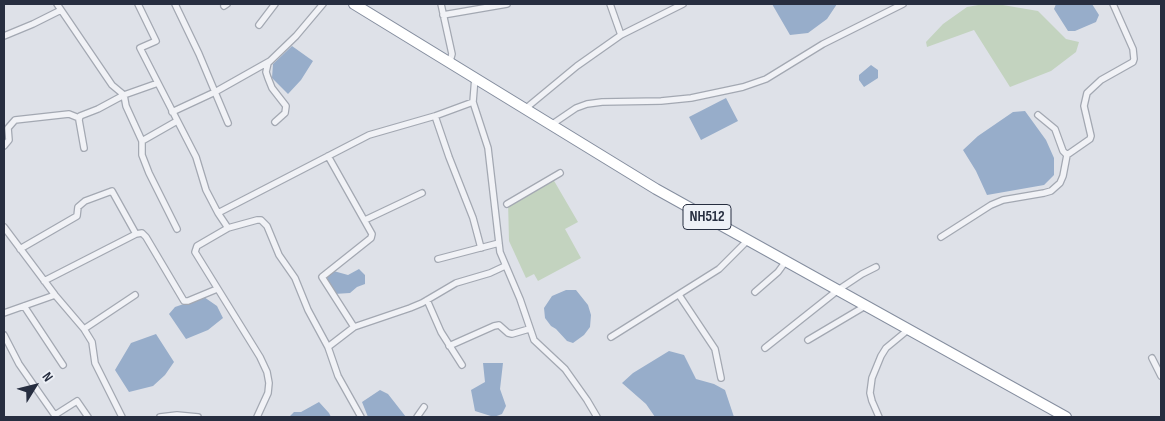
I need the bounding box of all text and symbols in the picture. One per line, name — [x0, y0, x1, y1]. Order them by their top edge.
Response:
road number: NH512 — [683, 204, 731, 230]
north arrow — [10, 361, 60, 411]
text: N — [38, 369, 57, 385]

